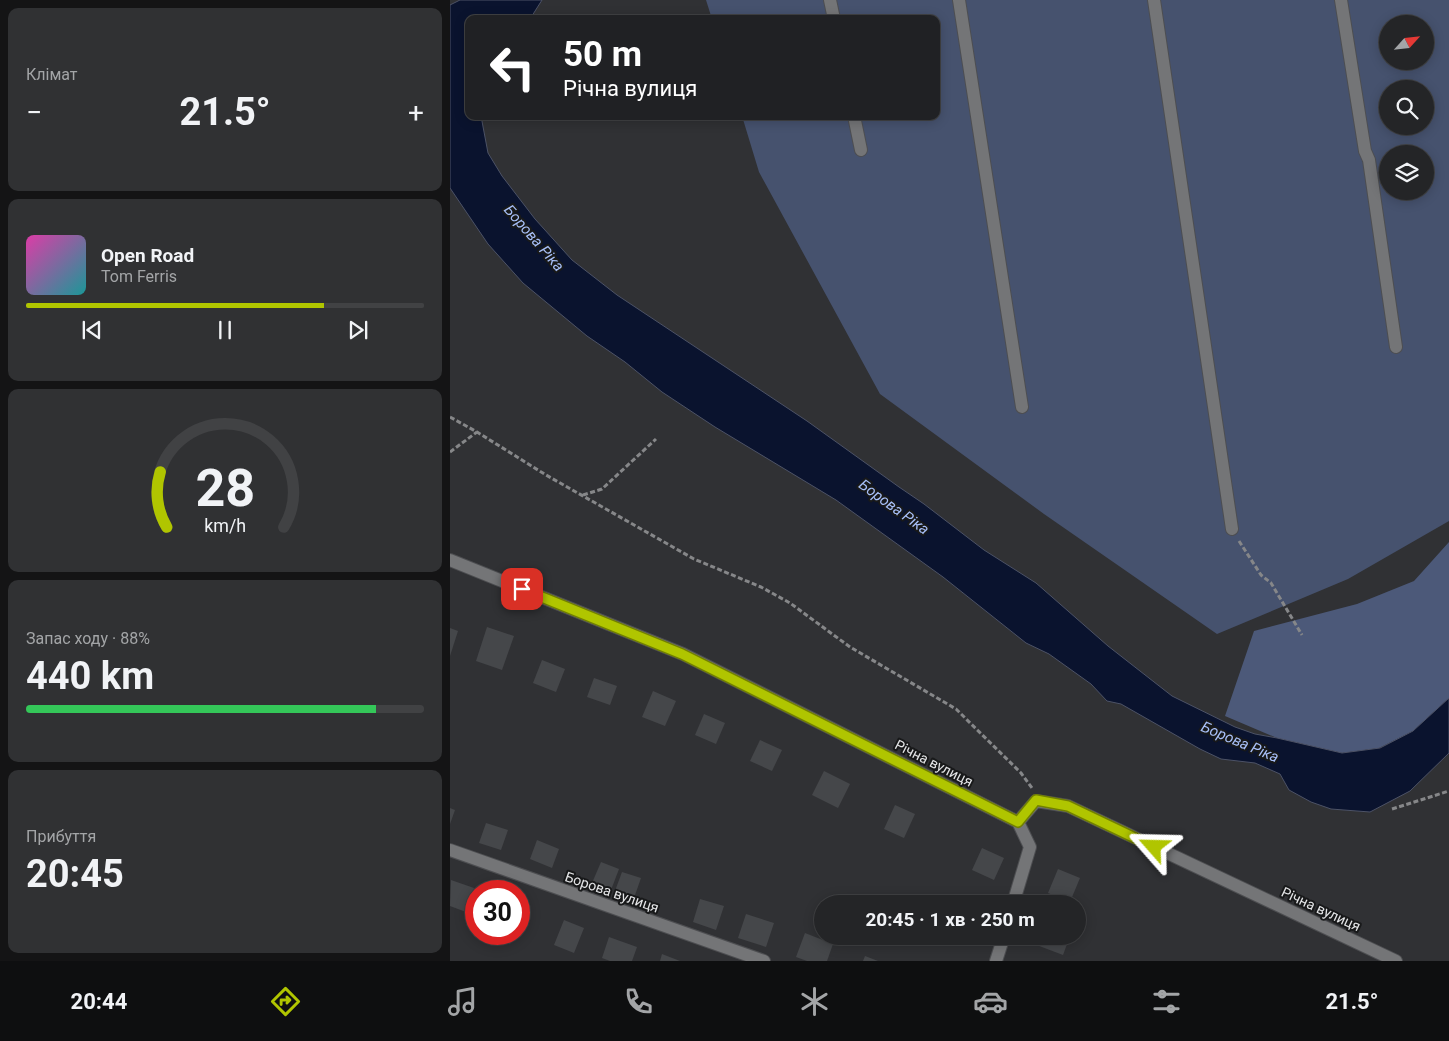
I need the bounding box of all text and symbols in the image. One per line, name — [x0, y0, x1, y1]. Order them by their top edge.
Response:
north arrow — [1379, 15, 1434, 70]
map controls — [1379, 15, 1434, 200]
text: 50 m — [563, 34, 642, 75]
icon: left — [480, 35, 545, 100]
text: Клімат — [26, 65, 78, 84]
text: Річна вулиця — [563, 76, 697, 101]
button: search — [1379, 80, 1434, 135]
text: 21.5° — [179, 90, 271, 134]
text: − — [26, 96, 42, 129]
text: + — [408, 96, 424, 129]
button: layers — [1379, 145, 1434, 200]
water label: Борова Ріка — [500, 201, 568, 275]
text: Open Road — [101, 244, 194, 267]
text: Tom Ferris — [101, 267, 177, 286]
icon: previous — [78, 316, 106, 344]
icon: pause — [211, 316, 239, 344]
icon: next — [344, 316, 372, 344]
text: 28 — [195, 458, 255, 519]
water label: Борова Ріка — [855, 475, 933, 539]
text: km/h — [204, 515, 246, 536]
pin — [501, 568, 543, 610]
icon: arrive — [508, 575, 536, 603]
text: Запас ходу · 88% — [26, 629, 150, 648]
text: 440 km — [26, 654, 154, 698]
water label: Борова Ріка — [1199, 718, 1282, 766]
street label: Річна вулиця — [892, 736, 976, 790]
position arrow — [1127, 820, 1179, 872]
text: Прибуття — [26, 827, 96, 846]
text: 20:45 — [26, 852, 124, 896]
street label: Борова вулиця — [563, 868, 661, 916]
speed limit sign: 30 — [465, 880, 530, 945]
street label: Річна вулиця — [1279, 884, 1363, 934]
text: 20:45 · 1 хв · 250 m — [865, 908, 1035, 931]
icon: directions — [268, 984, 303, 1019]
icon: music — [445, 984, 480, 1019]
icon: phone — [621, 984, 656, 1019]
icon: climate — [797, 984, 832, 1019]
icon: car — [973, 984, 1008, 1019]
icon: filters — [1149, 984, 1184, 1019]
text: 20:44 — [71, 989, 127, 1014]
text: 21.5° — [1325, 989, 1378, 1014]

